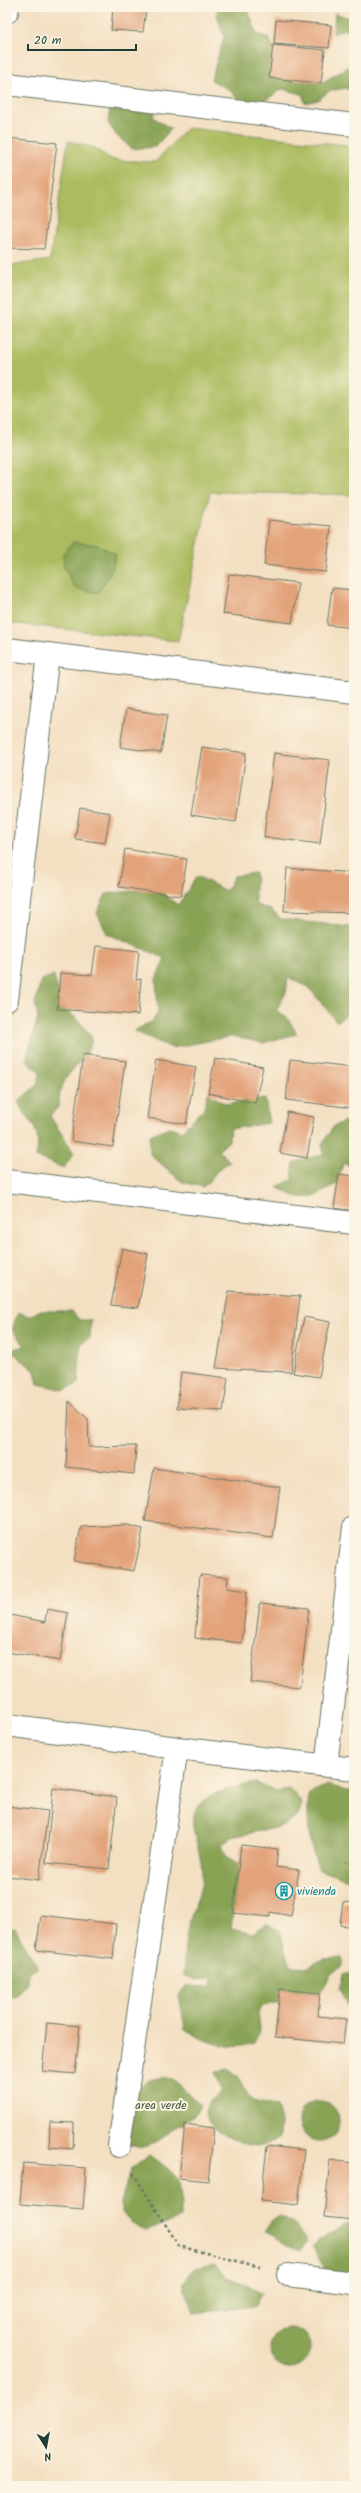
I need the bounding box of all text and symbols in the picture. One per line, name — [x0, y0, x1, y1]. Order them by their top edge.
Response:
scale bar — [28, 26, 136, 52]
text: 20 m — [34, 31, 62, 50]
building icon: vivienda — [274, 1881, 294, 1901]
place label: vivienda — [297, 1882, 337, 1901]
park label: area verde — [135, 2096, 187, 2115]
north arrow — [26, 2427, 66, 2467]
text: N — [43, 2446, 53, 2465]

